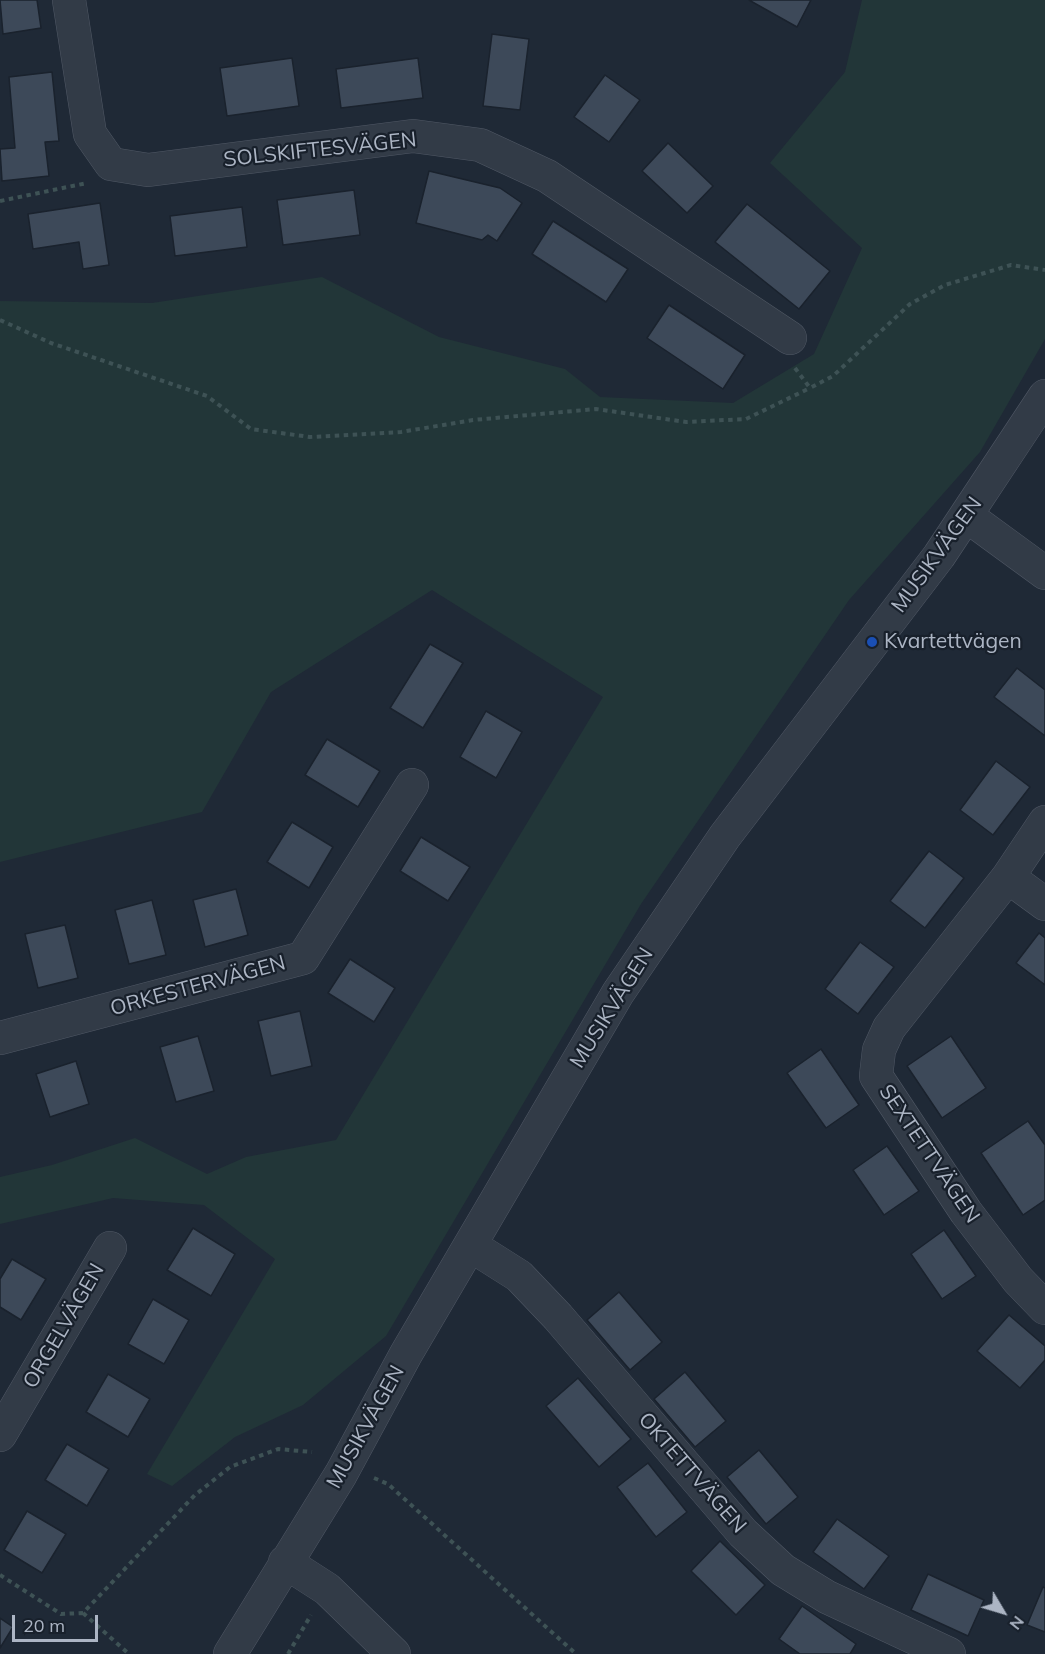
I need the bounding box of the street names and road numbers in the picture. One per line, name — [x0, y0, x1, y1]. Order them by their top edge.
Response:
street label: SOLSKIFTESVÄGEN — [222, 127, 418, 173]
street label: MUSIKVÄGEN — [887, 492, 987, 618]
street label: MUSIKVÄGEN — [565, 943, 659, 1073]
street label: ORKESTERVÄGEN — [108, 950, 288, 1022]
street label: SEXTETTVÄGEN — [873, 1080, 985, 1228]
street label: ORGELVÄGEN — [18, 1259, 110, 1393]
street label: MUSIKVÄGEN — [322, 1361, 410, 1493]
street label: OKTETTVÄGEN — [633, 1408, 751, 1538]

